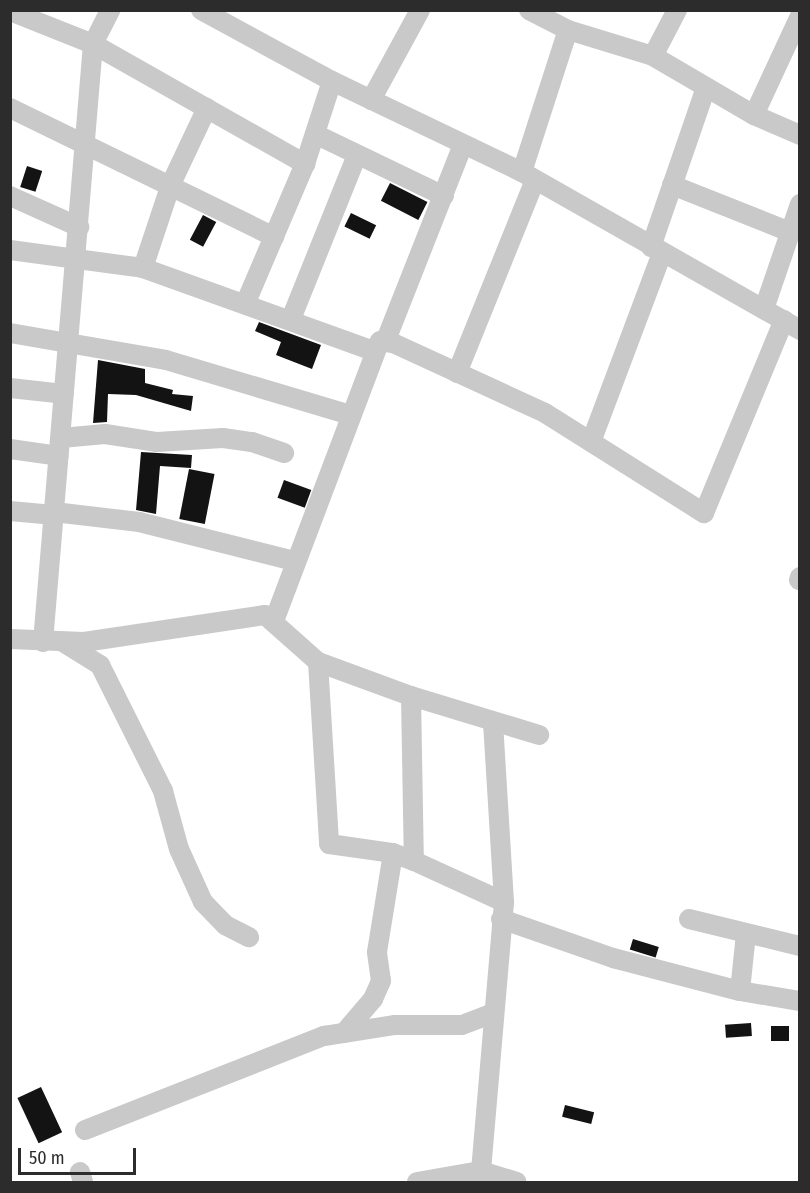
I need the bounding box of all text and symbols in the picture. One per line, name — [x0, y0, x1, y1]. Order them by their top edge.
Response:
scale bar — [21, 1136, 140, 1174]
text: 50 m — [29, 1147, 65, 1169]

